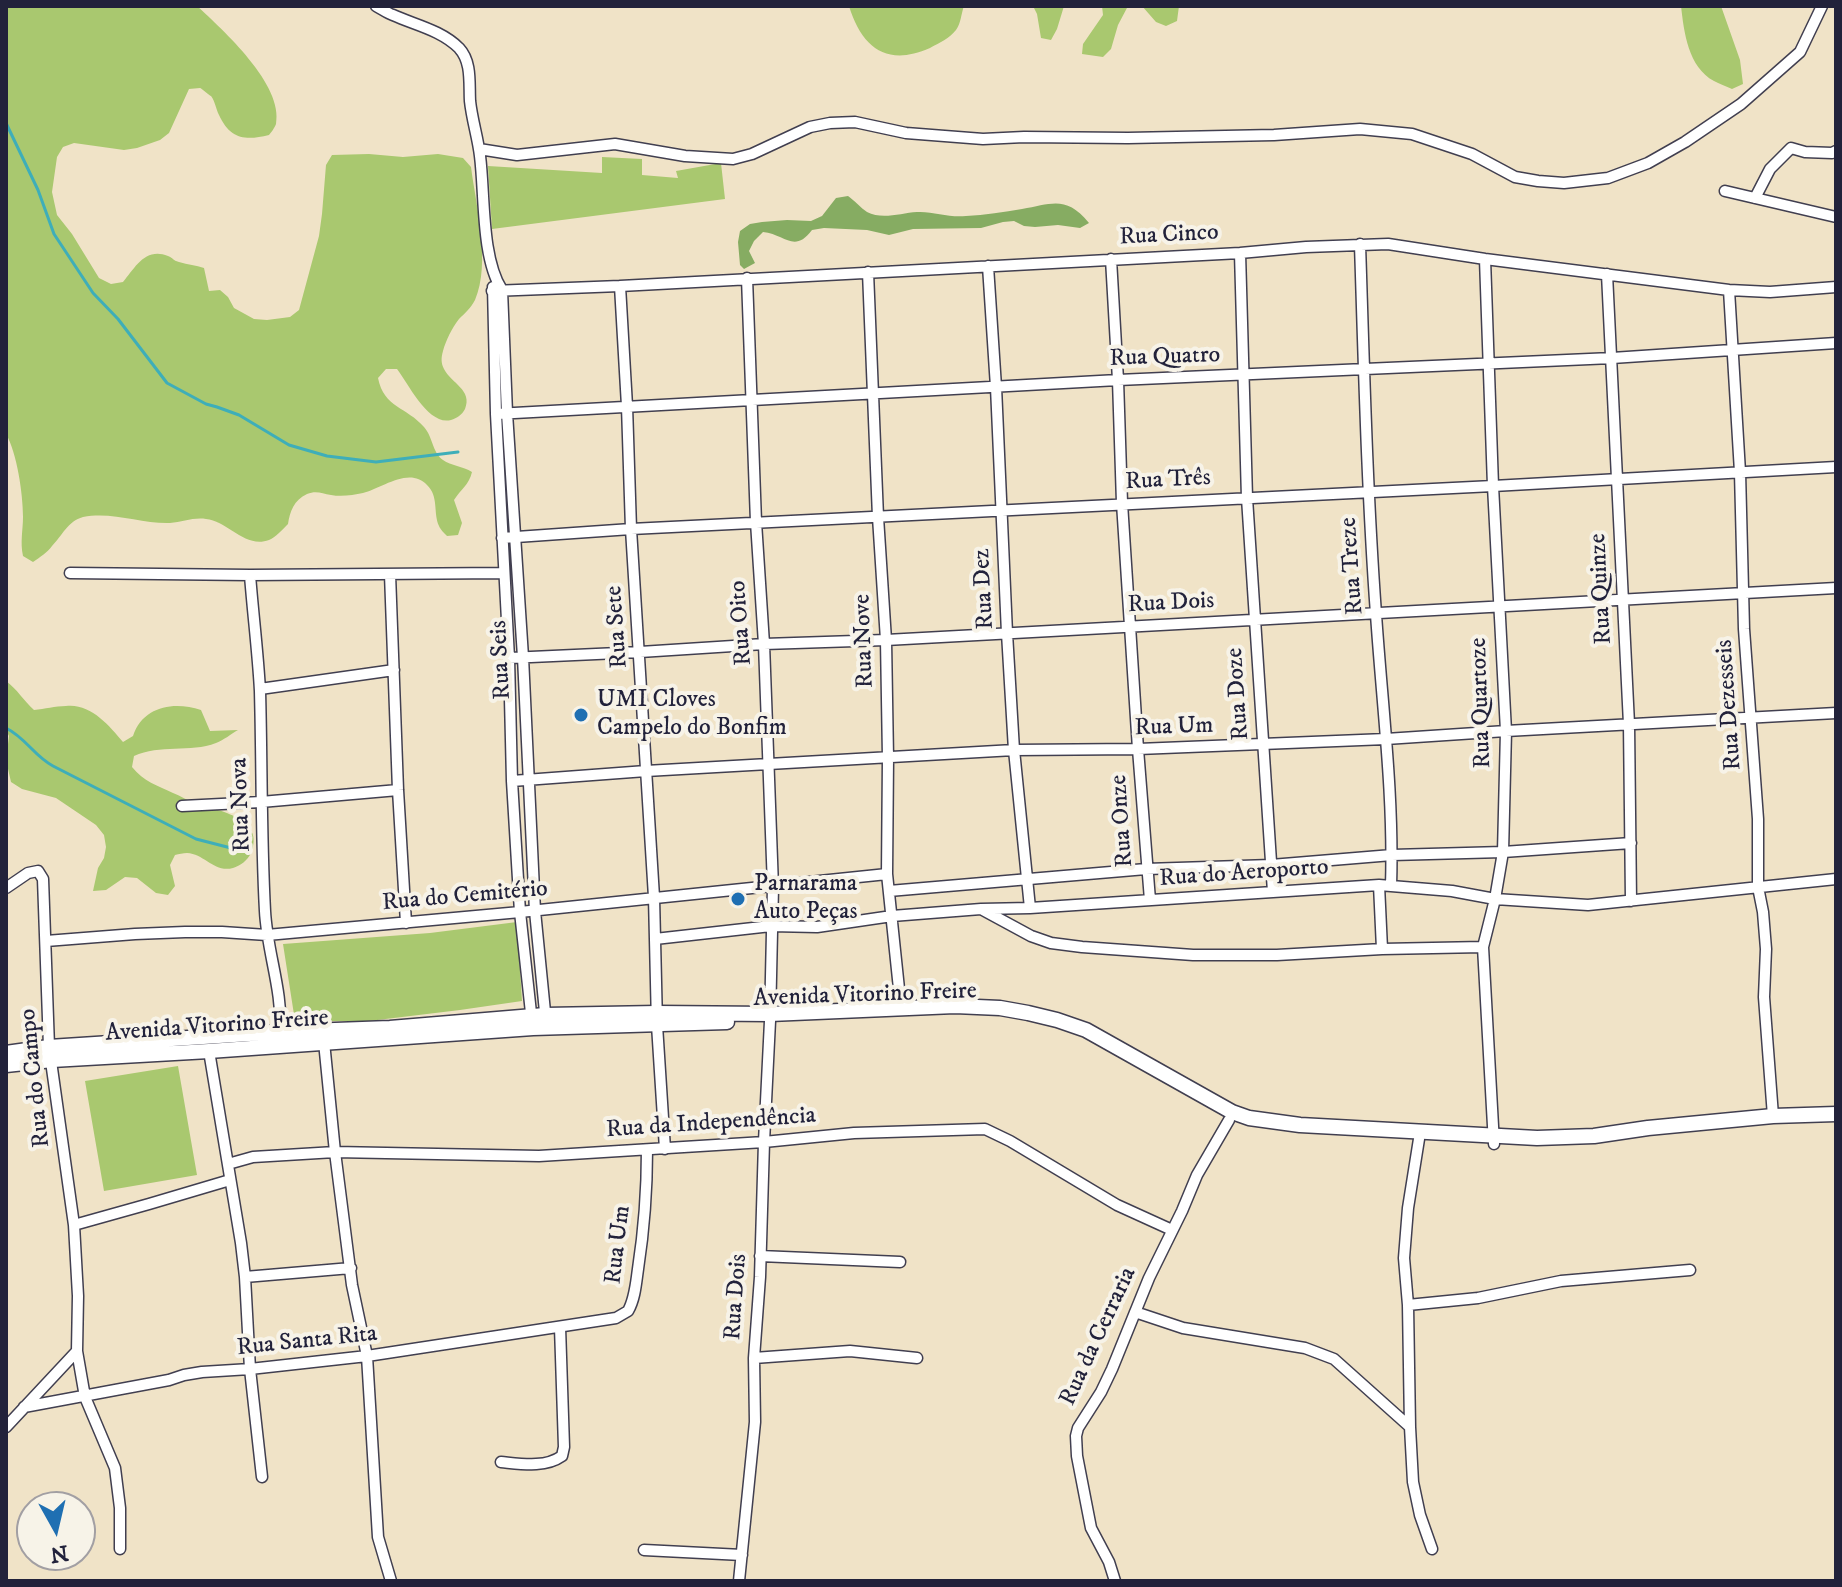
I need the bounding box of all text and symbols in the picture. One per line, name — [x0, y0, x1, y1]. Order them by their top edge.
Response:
street label: Rua Cinco — [1119, 219, 1219, 253]
street label: Rua Quatro — [1109, 342, 1221, 374]
street label: Rua Três — [1125, 464, 1211, 498]
street label: Rua Treze — [1335, 516, 1371, 616]
street label: Rua Quinze — [1585, 533, 1619, 645]
street label: Rua Dez — [968, 548, 1002, 630]
street label: Rua Oito — [725, 579, 759, 667]
street label: Rua Sete — [601, 585, 635, 669]
street label: Rua Dois — [1127, 587, 1215, 621]
street label: Rua Nove — [849, 593, 881, 689]
street label: Rua Seis — [486, 619, 518, 701]
street label: Rua Quartoze — [1465, 637, 1499, 769]
street label: Rua Dezesseis — [1711, 639, 1749, 771]
street label: Rua Doze — [1221, 647, 1257, 741]
place label: UMI Cloves Campelo do Bonfim — [597, 687, 787, 743]
marker: UMI Cloves Campelo do Bonfim — [572, 706, 590, 724]
street label: Rua Um — [1134, 712, 1214, 744]
street label: Rua Nova — [226, 757, 258, 853]
street label: Rua Onze — [1105, 774, 1141, 868]
street label: Rua do Aeroporto — [1158, 854, 1330, 894]
place label: Parnarama Auto Peças — [754, 871, 857, 927]
street label: Rua do Cemitério — [381, 875, 549, 919]
marker: Parnarama Auto Peças — [729, 890, 747, 908]
street label: Avenida Vitorino Freire — [753, 978, 977, 1014]
street label: Avenida Vitorino Freire — [105, 1005, 329, 1049]
street label: Rua do Campo — [14, 1007, 58, 1149]
street label: Rua da Independência — [605, 1102, 817, 1146]
street label: Rua Um — [600, 1204, 638, 1286]
street label: Rua Dois — [720, 1253, 754, 1341]
street label: Rua da Cerraria — [1054, 1263, 1144, 1411]
street label: Rua Santa Rita — [235, 1320, 379, 1364]
north arrow — [16, 1491, 96, 1571]
text: N — [48, 1539, 70, 1568]

